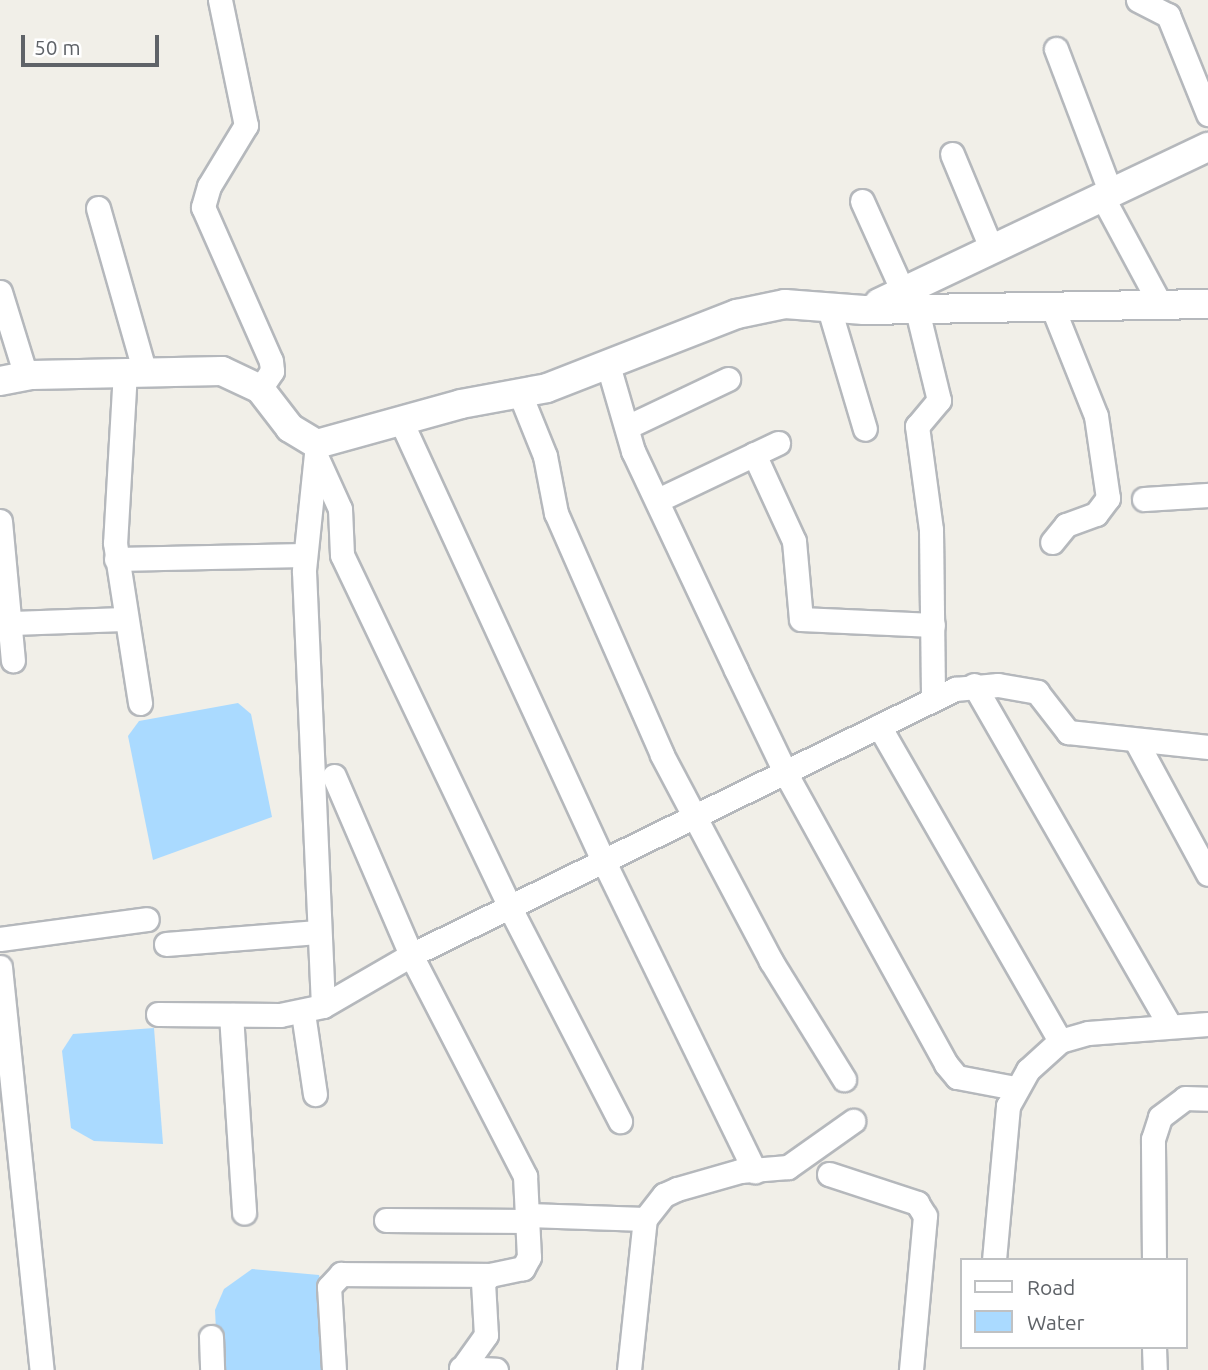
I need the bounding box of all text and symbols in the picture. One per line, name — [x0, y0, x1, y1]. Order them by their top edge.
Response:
scale bar — [24, 21, 163, 65]
text: 50 m — [34, 35, 81, 59]
legend — [960, 1258, 1187, 1349]
text: Road — [1027, 1275, 1075, 1299]
text: Water — [1027, 1310, 1085, 1334]

